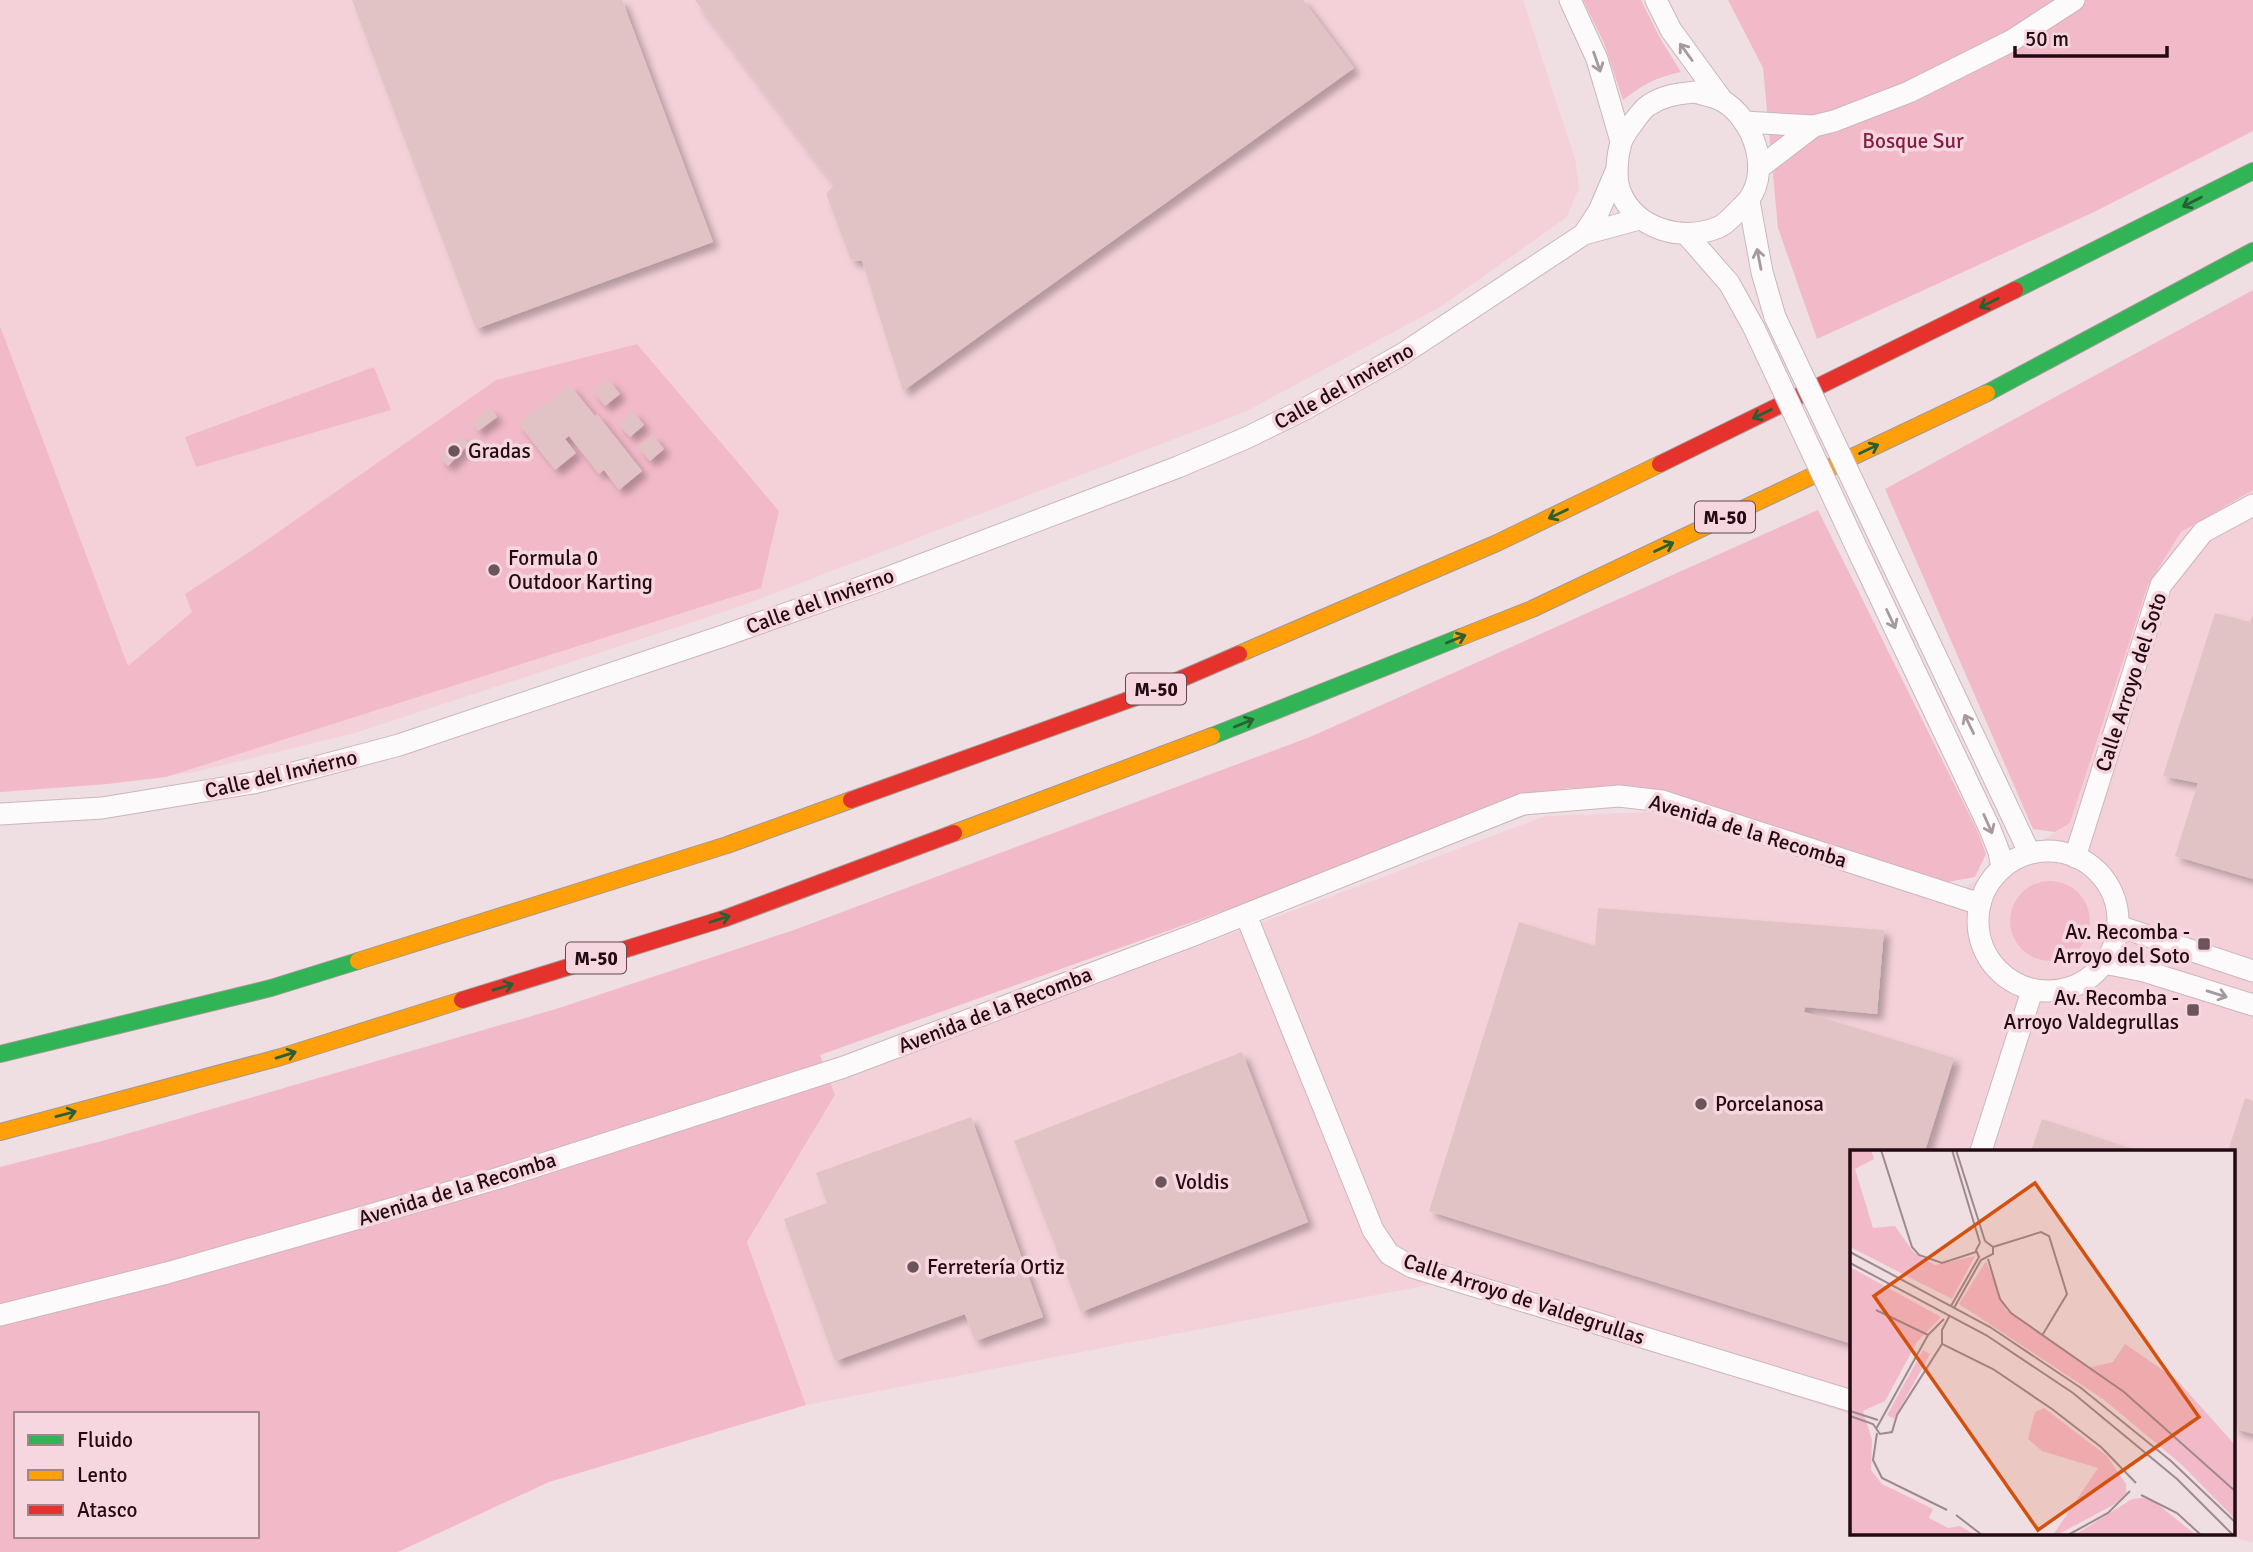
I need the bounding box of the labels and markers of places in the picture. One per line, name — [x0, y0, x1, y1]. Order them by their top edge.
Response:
place label: Gradas — [468, 438, 531, 464]
marker: Gradas — [446, 443, 462, 459]
place label: Formula 0 Outdoor Karting — [508, 545, 653, 595]
marker: Formula 0 Outdoor Karting — [486, 562, 502, 578]
place label: Av. Recomba - Arroyo del Soto — [2054, 919, 2190, 969]
marker: Av. Recomba - Arroyo del Soto — [2196, 936, 2212, 952]
place label: Av. Recomba - Arroyo Valdegrullas — [2004, 985, 2179, 1035]
marker: Av. Recomba - Arroyo Valdegrullas — [2185, 1002, 2201, 1018]
place label: Porcelanosa — [1715, 1091, 1824, 1117]
marker: Porcelanosa — [1693, 1096, 1709, 1112]
place label: Voldis — [1175, 1169, 1229, 1195]
marker: Voldis — [1153, 1174, 1169, 1190]
place label: Ferretería Ortiz — [927, 1254, 1065, 1280]
marker: Ferretería Ortiz — [905, 1259, 921, 1275]

